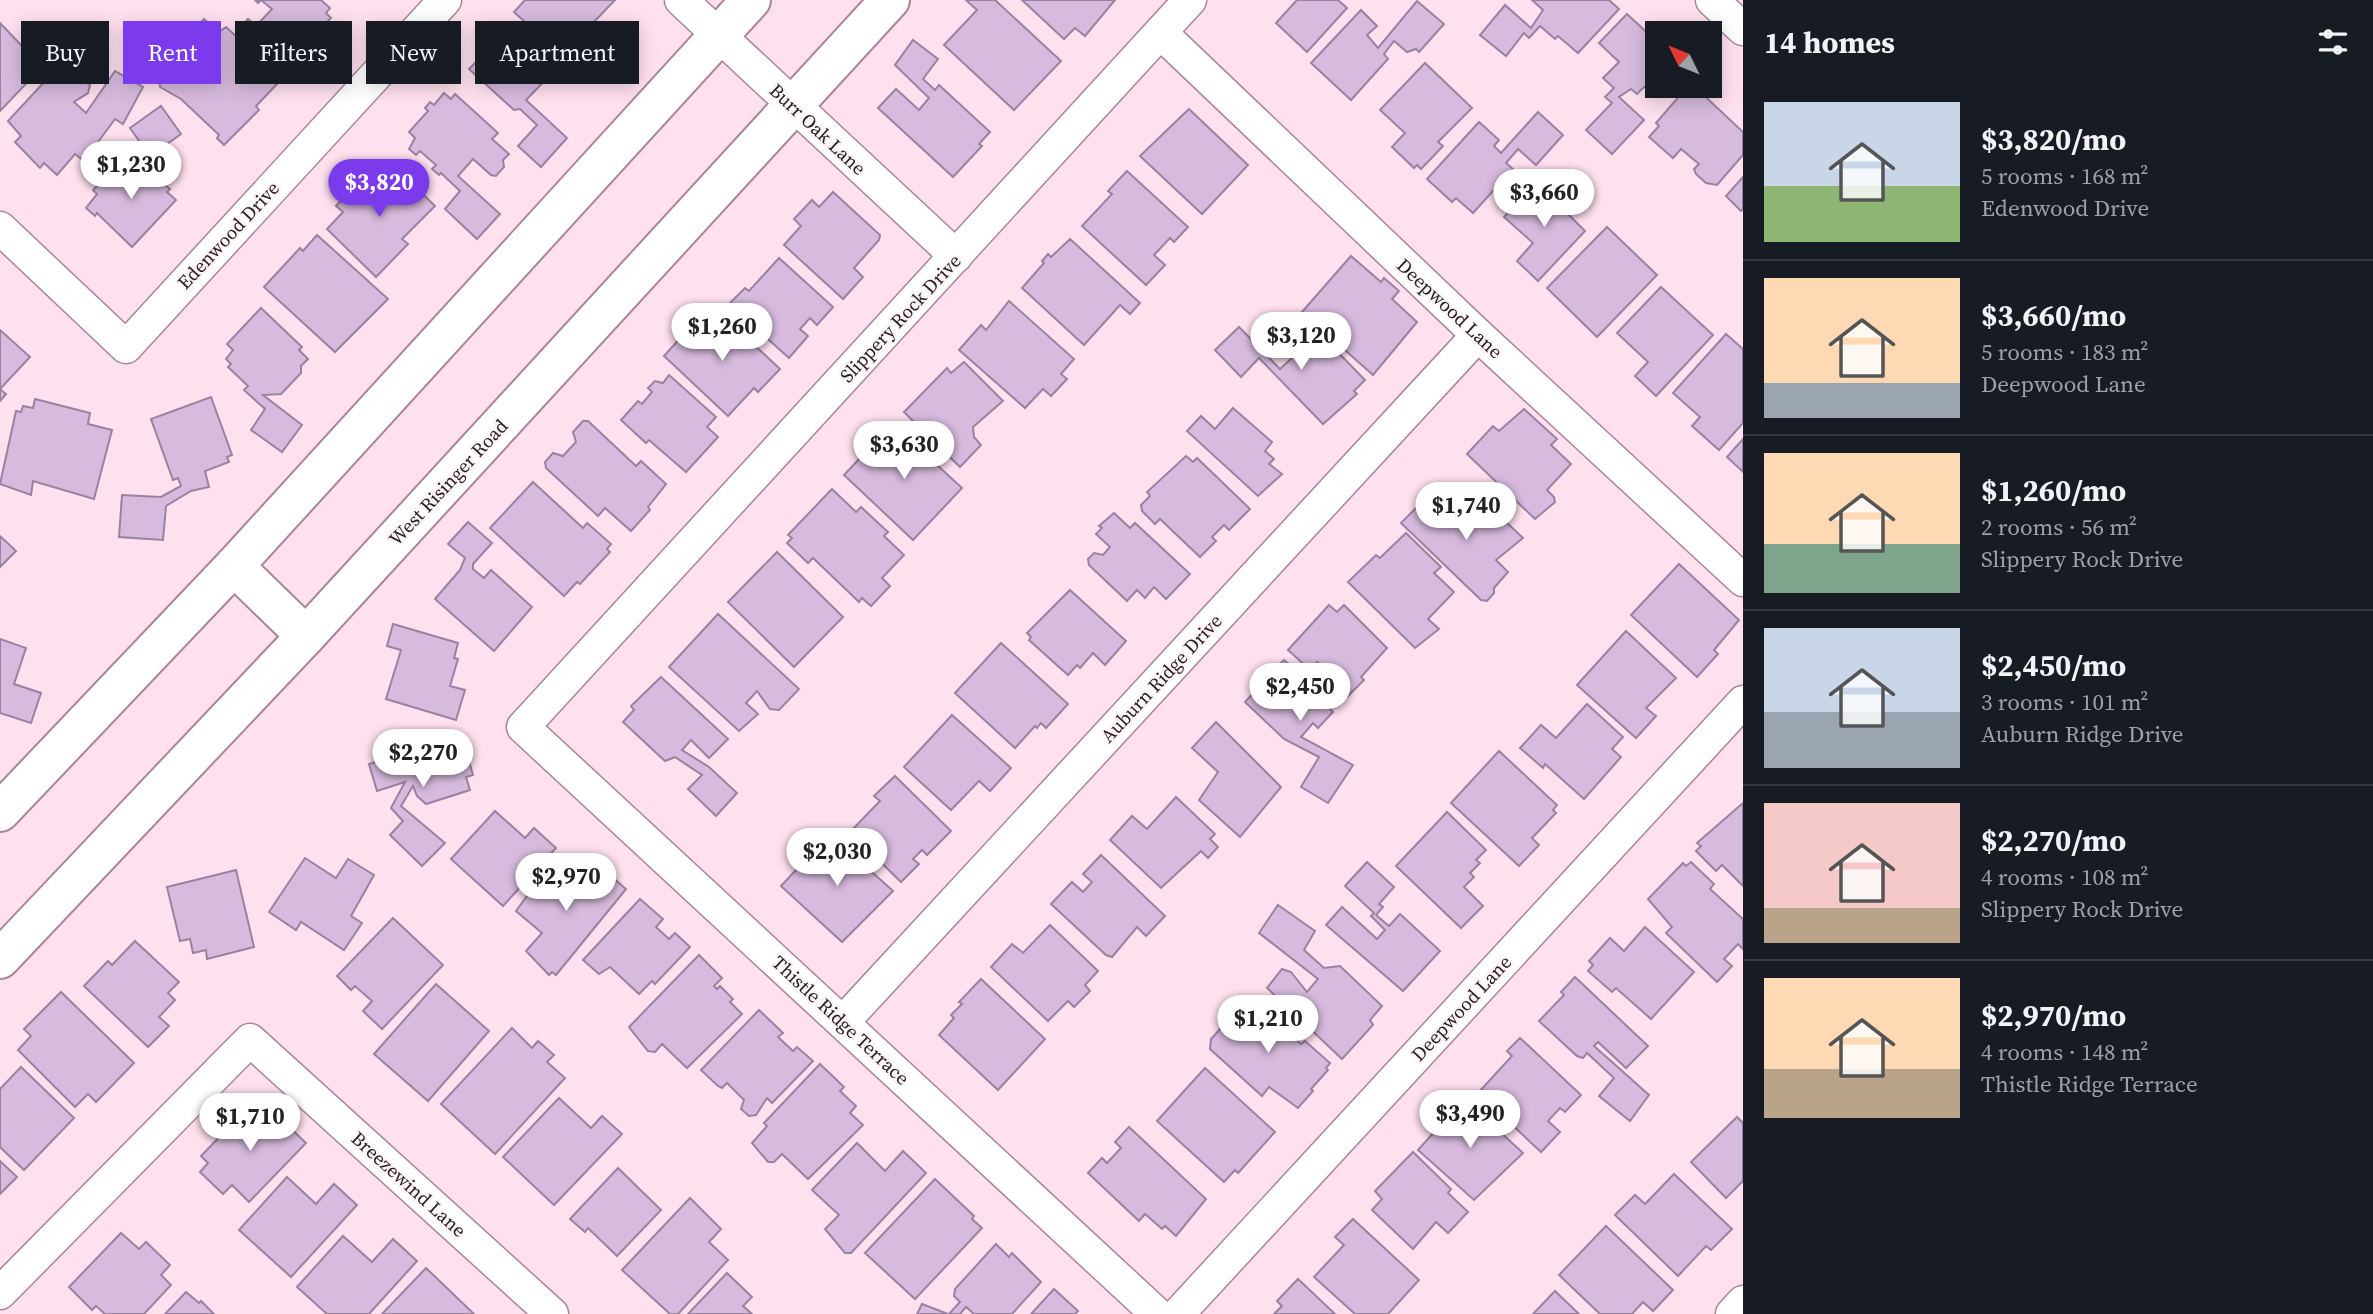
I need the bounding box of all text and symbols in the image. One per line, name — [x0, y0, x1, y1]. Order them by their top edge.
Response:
chip: Buy — [21, 21, 109, 84]
chip: Rent — [123, 21, 221, 84]
chip: Filters — [235, 21, 352, 84]
chip: New — [366, 21, 461, 84]
chip: Apartment — [475, 21, 639, 84]
north arrow — [1645, 21, 1722, 98]
map controls — [1645, 21, 1722, 98]
text: 14 homes — [1764, 22, 1895, 63]
icon: filters — [2314, 23, 2352, 61]
street label: Burr Oak Lane — [764, 77, 872, 181]
text: $3,820/mo — [1981, 119, 2126, 160]
icon: home — [1820, 130, 1904, 214]
pin: $1,230 — [74, 142, 188, 201]
text: $1,230 — [96, 148, 166, 180]
pin: $3,820 — [322, 160, 436, 219]
text: 5 rooms · 168 m² — [1981, 160, 2148, 192]
text: $3,820 — [344, 166, 414, 198]
pin: $3,660 — [1487, 170, 1601, 229]
street label: Edenwood Drive — [171, 175, 285, 295]
text: $3,660 — [1509, 176, 1579, 208]
text: Edenwood Drive — [1981, 192, 2149, 224]
street label: Slippery Rock Drive — [834, 248, 966, 388]
street label: Deepwood Lane — [1391, 252, 1509, 364]
text: $3,660/mo — [1981, 295, 2126, 336]
pin: $1,260 — [665, 304, 779, 363]
icon: home — [1820, 306, 1904, 390]
text: $1,260 — [687, 310, 757, 342]
pin: $3,120 — [1244, 312, 1358, 372]
text: $3,120 — [1266, 319, 1336, 351]
text: 5 rooms · 183 m² — [1981, 336, 2148, 368]
text: Deepwood Lane — [1981, 368, 2146, 400]
street label: West Risinger Road — [383, 413, 514, 551]
pin: $3,630 — [847, 421, 961, 481]
text: $3,630 — [869, 428, 939, 460]
text: $1,260/mo — [1981, 470, 2126, 511]
icon: home — [1820, 481, 1904, 565]
pin: $1,740 — [1409, 482, 1523, 542]
text: $1,740 — [1431, 489, 1501, 521]
text: 2 rooms · 56 m² — [1981, 511, 2137, 543]
text: Slippery Rock Drive — [1981, 543, 2183, 575]
street label: Auburn Ridge Drive — [1094, 608, 1228, 748]
text: $2,450/mo — [1981, 645, 2126, 686]
icon: home — [1820, 656, 1904, 740]
pin: $2,450 — [1243, 664, 1357, 723]
text: $2,450 — [1265, 670, 1335, 702]
text: 3 rooms · 101 m² — [1981, 686, 2148, 718]
text: Auburn Ridge Drive — [1981, 718, 2184, 750]
pin: $2,270 — [366, 730, 480, 789]
text: $2,270 — [388, 736, 458, 768]
text: $2,270/mo — [1981, 820, 2126, 861]
pin: $2,030 — [780, 828, 894, 888]
icon: home — [1820, 831, 1904, 915]
text: $2,030 — [802, 835, 872, 867]
pin: $2,970 — [509, 853, 623, 913]
text: $2,970 — [531, 860, 601, 892]
text: 4 rooms · 108 m² — [1981, 861, 2148, 893]
text: Slippery Rock Drive — [1981, 893, 2183, 925]
street label: Thistle Ridge Terrace — [767, 949, 915, 1091]
street label: Deepwood Lane — [1405, 949, 1517, 1067]
text: $2,970/mo — [1981, 995, 2126, 1036]
pin: $1,210 — [1211, 996, 1325, 1055]
text: $1,210 — [1233, 1002, 1303, 1034]
icon: home — [1820, 1006, 1904, 1090]
text: 4 rooms · 148 m² — [1981, 1036, 2148, 1068]
text: Thistle Ridge Terrace — [1981, 1068, 2198, 1100]
pin: $3,490 — [1413, 1090, 1527, 1150]
pin: $1,710 — [193, 1094, 307, 1153]
text: $3,490 — [1435, 1097, 1505, 1129]
text: $1,710 — [215, 1100, 285, 1132]
street label: Breezewind Lane — [346, 1125, 472, 1243]

